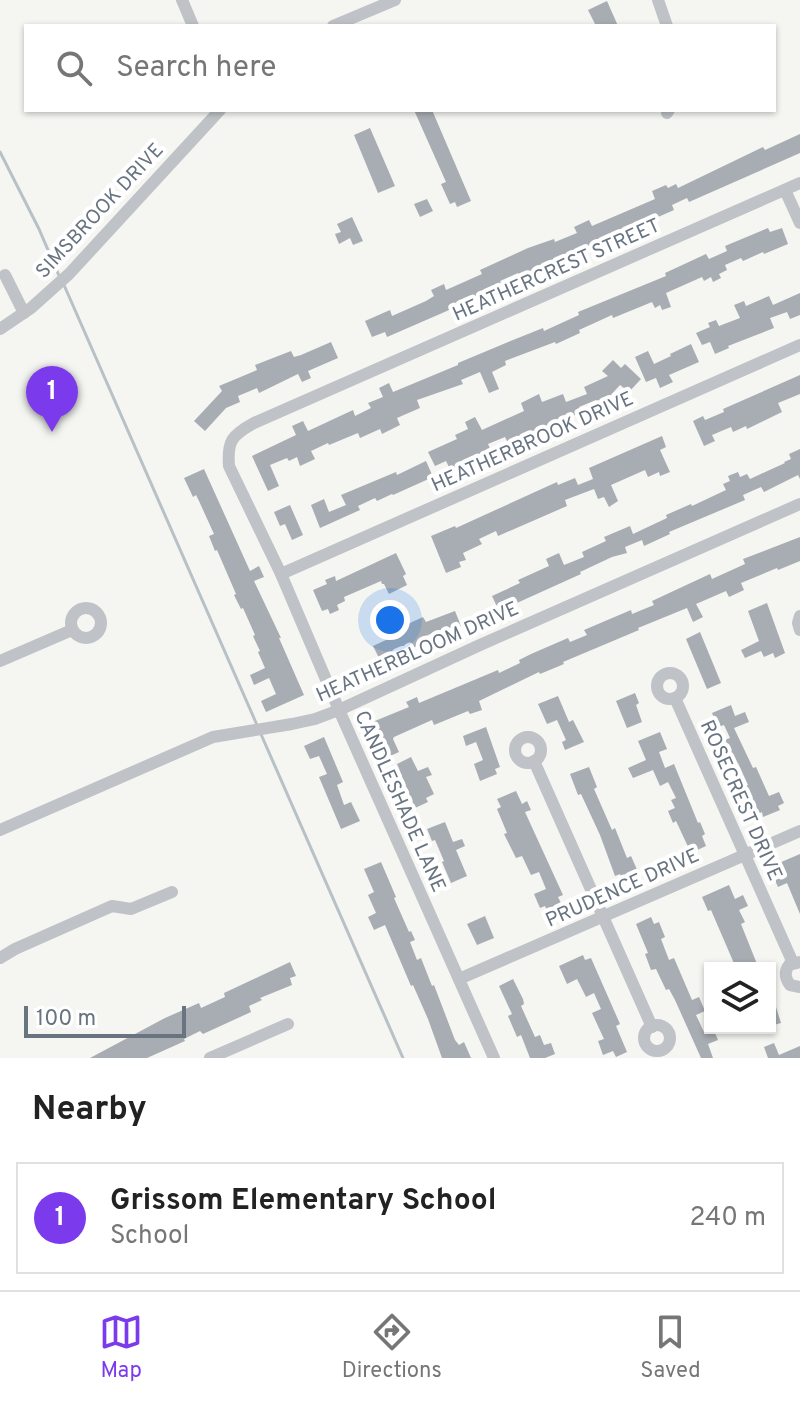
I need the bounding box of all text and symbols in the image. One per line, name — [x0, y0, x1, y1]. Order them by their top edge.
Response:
search box — [24, 24, 776, 112]
icon: search — [52, 46, 96, 90]
text: Search here — [116, 50, 276, 87]
street label: SIMSBROOK DRIVE — [31, 138, 170, 285]
street label: HEATHERCREST STREET — [449, 213, 665, 328]
pin: 1 — [26, 366, 78, 432]
street label: HEATHERBROOK DRIVE — [428, 387, 638, 499]
street label: HEATHERBLOOM DRIVE — [312, 596, 523, 709]
your location — [370, 600, 410, 640]
street label: CANDLESHADE LANE — [347, 707, 451, 897]
street label: ROSECREST DRIVE — [693, 716, 787, 885]
street label: PRUDENCE DRIVE — [542, 843, 704, 934]
map controls — [704, 962, 776, 1034]
button: layers — [704, 962, 776, 1034]
scale bar — [24, 1002, 186, 1038]
text: 100 m — [36, 1006, 96, 1033]
text: Nearby — [32, 1089, 147, 1132]
text: Grissom Elementary School — [110, 1183, 497, 1220]
text: 1 — [55, 1202, 65, 1235]
text: 240 m — [689, 1202, 766, 1235]
text: School — [110, 1220, 189, 1253]
tab: Map — [99, 1310, 143, 1385]
tab: Directions — [342, 1310, 442, 1385]
tab: Saved — [640, 1310, 701, 1385]

